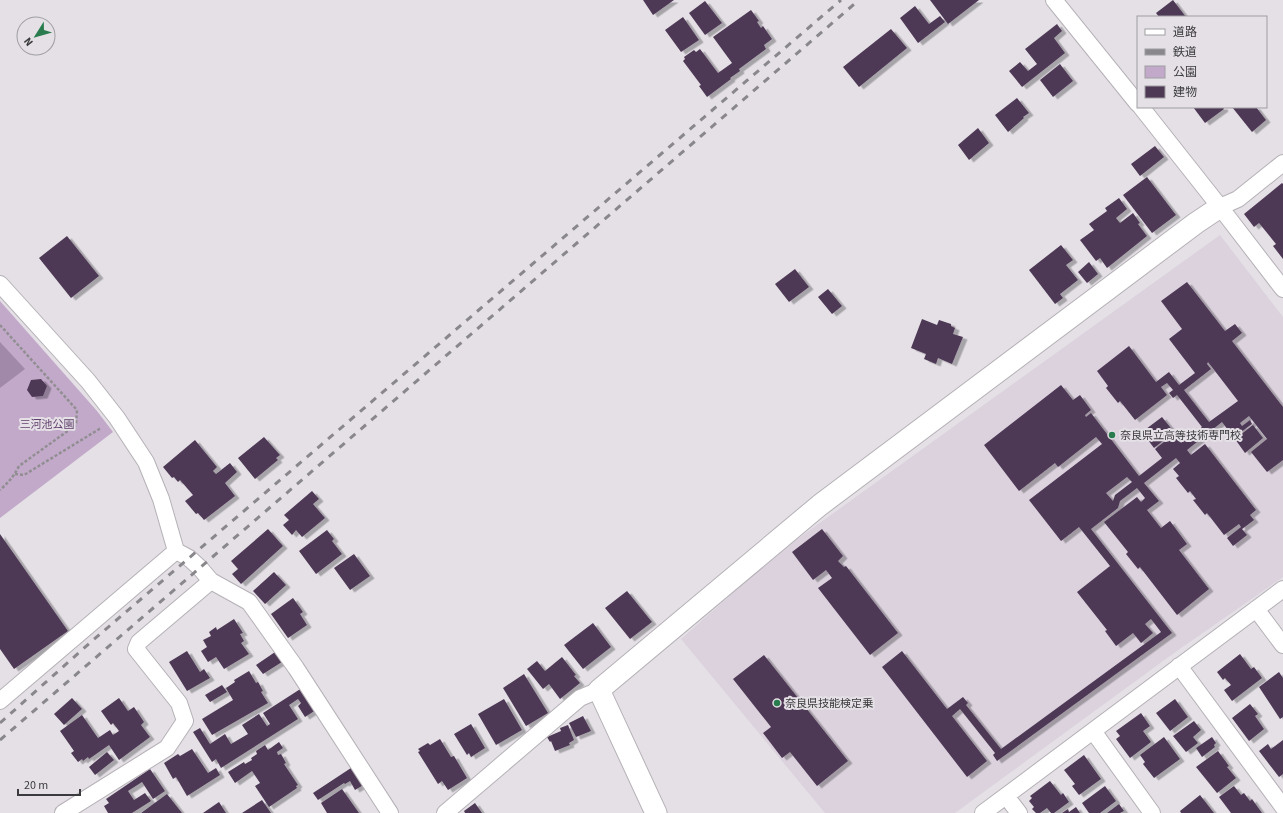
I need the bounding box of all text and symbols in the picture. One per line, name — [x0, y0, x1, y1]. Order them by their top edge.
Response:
north arrow — [16, 16, 56, 56]
legend — [1137, 16, 1267, 108]
text: 道路 — [1173, 24, 1197, 41]
text: N — [20, 34, 37, 49]
text: 鉄道 — [1173, 44, 1197, 61]
text: 公園 — [1173, 64, 1197, 81]
text: 建物 — [1173, 84, 1197, 101]
park label: 三河池公園 — [20, 417, 75, 432]
place label: 奈良県立高等技術専門校 — [1120, 428, 1241, 443]
marker: 奈良県立高等技術専門校 — [1107, 430, 1117, 440]
place label: 奈良県技能検定乗 — [785, 696, 873, 711]
marker: 奈良県技能検定乗 — [772, 698, 782, 708]
scale bar — [18, 771, 80, 797]
text: 20 m — [24, 777, 48, 794]

